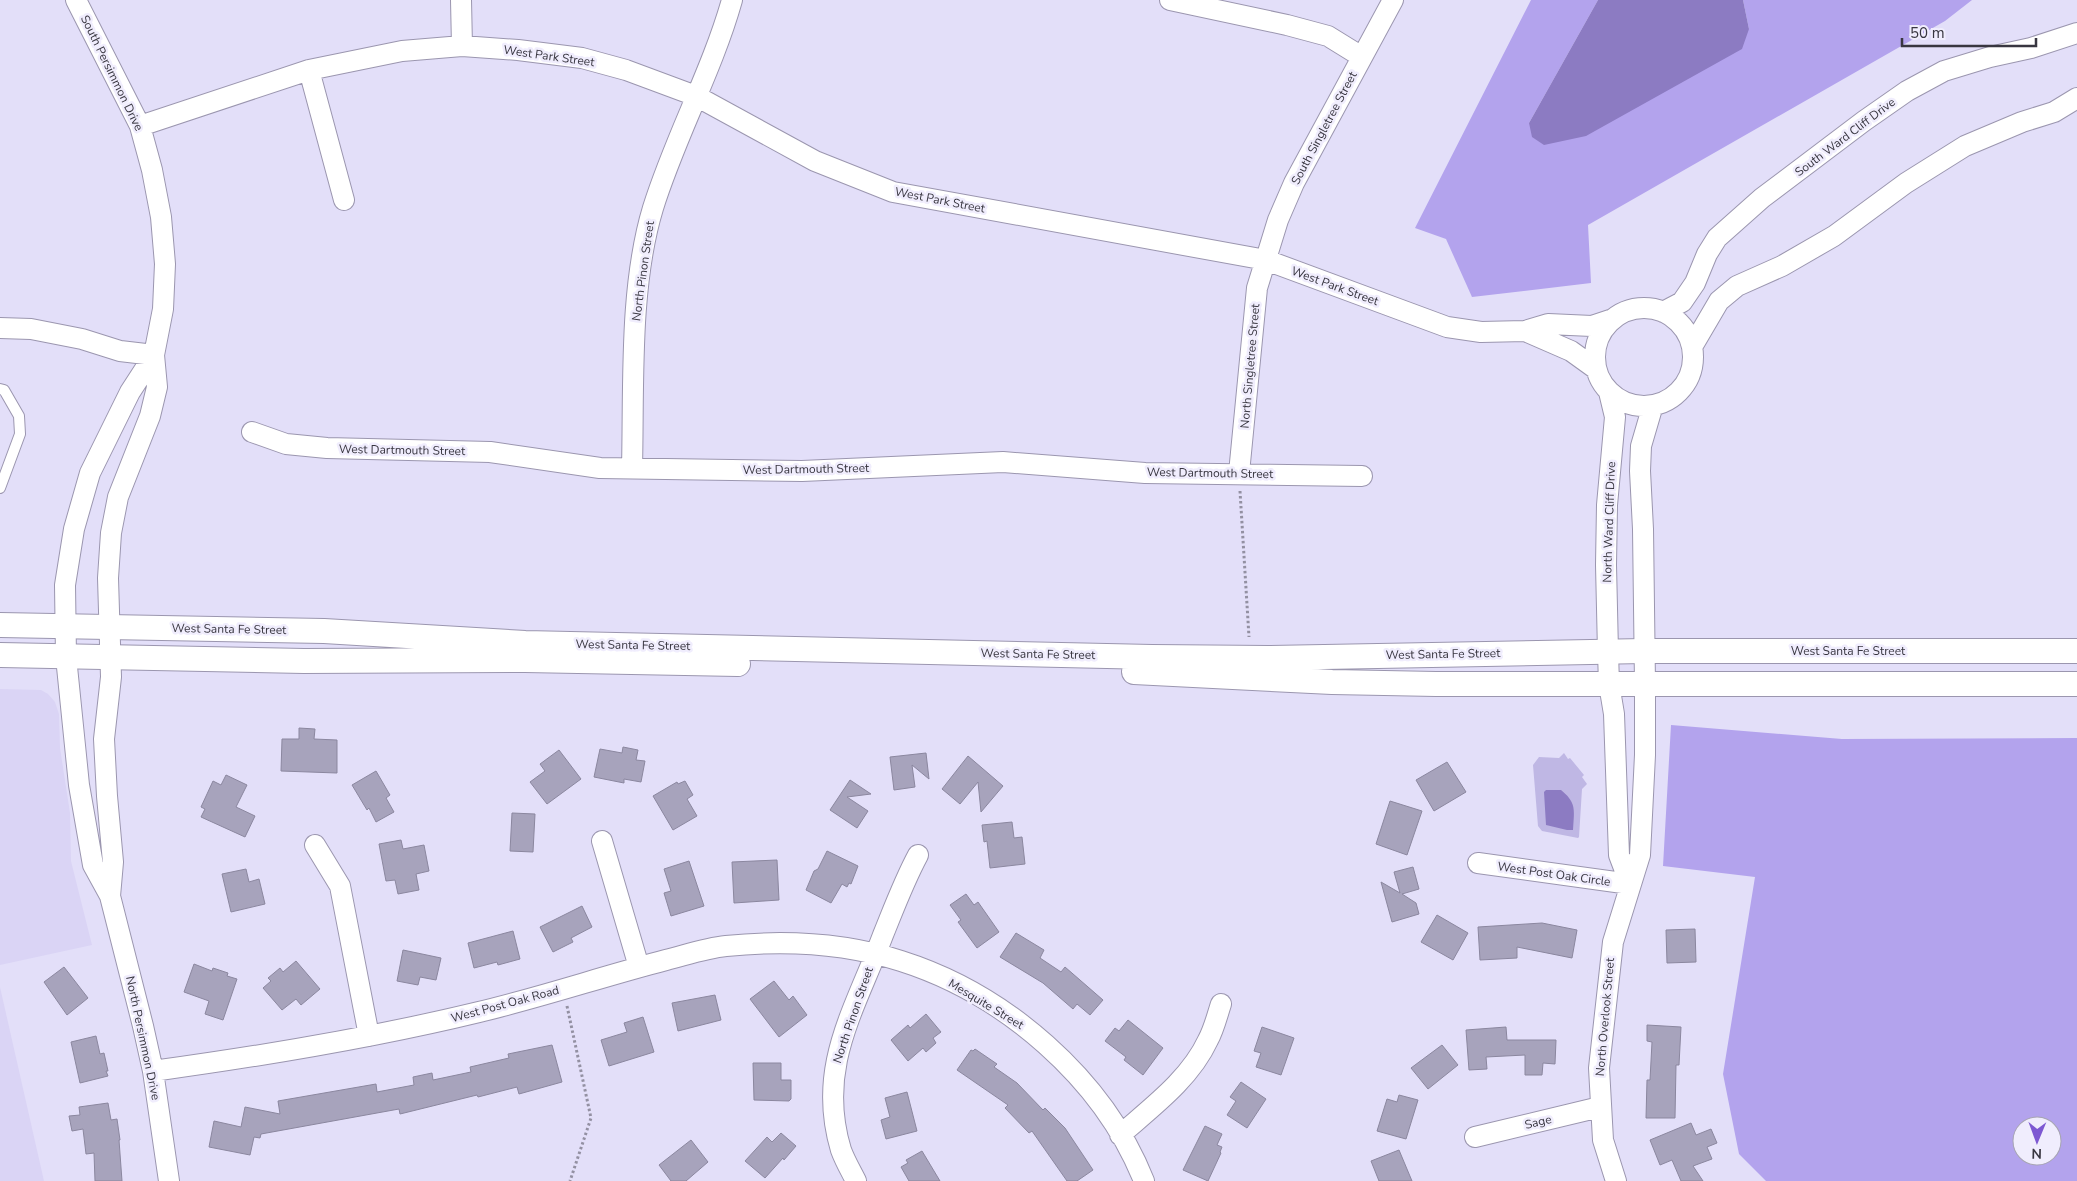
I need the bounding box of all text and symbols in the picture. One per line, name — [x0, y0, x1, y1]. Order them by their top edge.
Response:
street label: South Persimmon Drive — [77, 12, 147, 134]
scale bar — [1902, 15, 2036, 47]
text: 50 m — [1910, 23, 1945, 43]
street label: West Park Street — [502, 42, 596, 70]
street label: South Singletree Street — [1287, 68, 1361, 187]
street label: South Ward Cliff Drive — [1792, 94, 1898, 180]
street label: West Park Street — [893, 183, 987, 217]
street label: North Pinon Street — [628, 219, 658, 322]
street label: West Park Street — [1289, 263, 1382, 309]
street label: North Singletree Street — [1237, 302, 1263, 429]
street label: West Dartmouth Street — [339, 441, 466, 459]
street label: West Dartmouth Street — [743, 460, 870, 478]
street label: North Ward Cliff Drive — [1599, 461, 1619, 583]
street label: West Dartmouth Street — [1147, 464, 1274, 482]
street label: West Santa Fe Street — [172, 620, 287, 638]
street label: West Santa Fe Street — [576, 636, 691, 654]
street label: West Santa Fe Street — [1791, 643, 1906, 659]
street label: West Santa Fe Street — [981, 645, 1096, 663]
street label: West Santa Fe Street — [1386, 645, 1501, 663]
street label: West Post Oak Circle — [1496, 858, 1612, 890]
street label: North Overlook Street — [1592, 956, 1618, 1077]
street label: North Pinon Street — [829, 964, 877, 1065]
street label: North Persimmon Drive — [122, 975, 164, 1101]
street label: Mesquite Street — [945, 975, 1027, 1033]
street label: West Post Oak Road — [449, 982, 561, 1026]
street label: Sage — [1523, 1111, 1553, 1133]
north arrow — [2012, 1116, 2062, 1166]
text: N — [2031, 1144, 2042, 1163]

